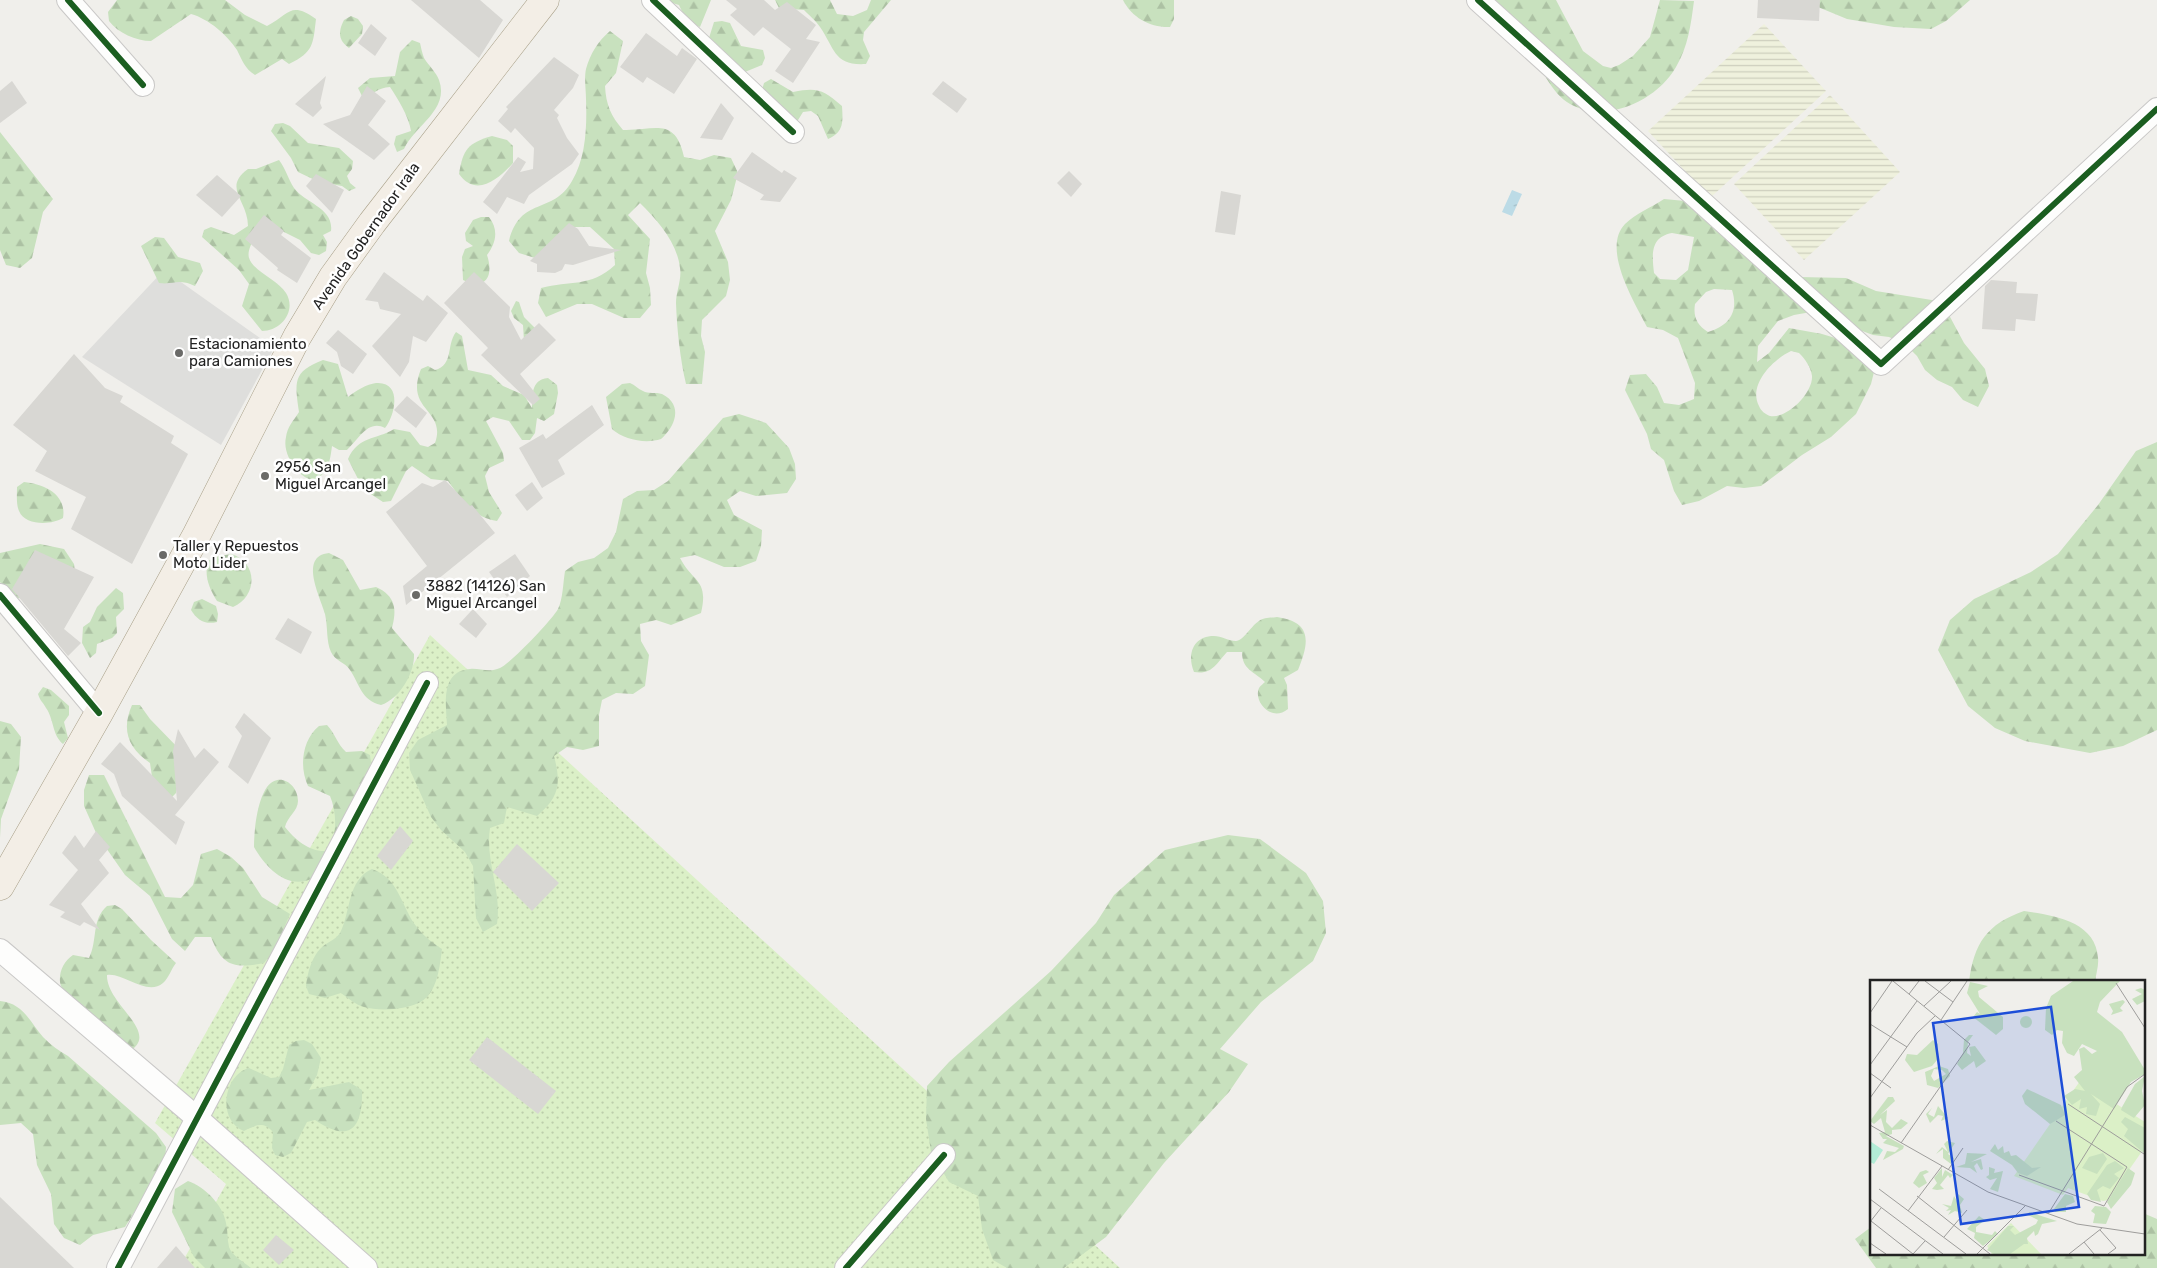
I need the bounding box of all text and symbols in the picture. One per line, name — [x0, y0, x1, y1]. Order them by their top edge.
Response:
street label: Avenida Gobernador Irala — [308, 159, 424, 313]
place label: Estacionamiento para Camiones — [189, 335, 307, 370]
marker: Estacionamiento para Camiones — [173, 347, 185, 359]
place label: 2956 San Miguel Arcangel — [275, 458, 386, 493]
marker: 2956 San Miguel Arcangel — [259, 470, 271, 482]
place label: Taller y Repuestos Moto Lider — [173, 537, 299, 572]
marker: Taller y Repuestos Moto Lider — [157, 549, 169, 561]
place label: 3882 (14126) San Miguel Arcangel — [426, 577, 546, 612]
marker: 3882 (14126) San Miguel Arcangel — [410, 589, 422, 601]
inset map — [1870, 980, 2144, 1256]

